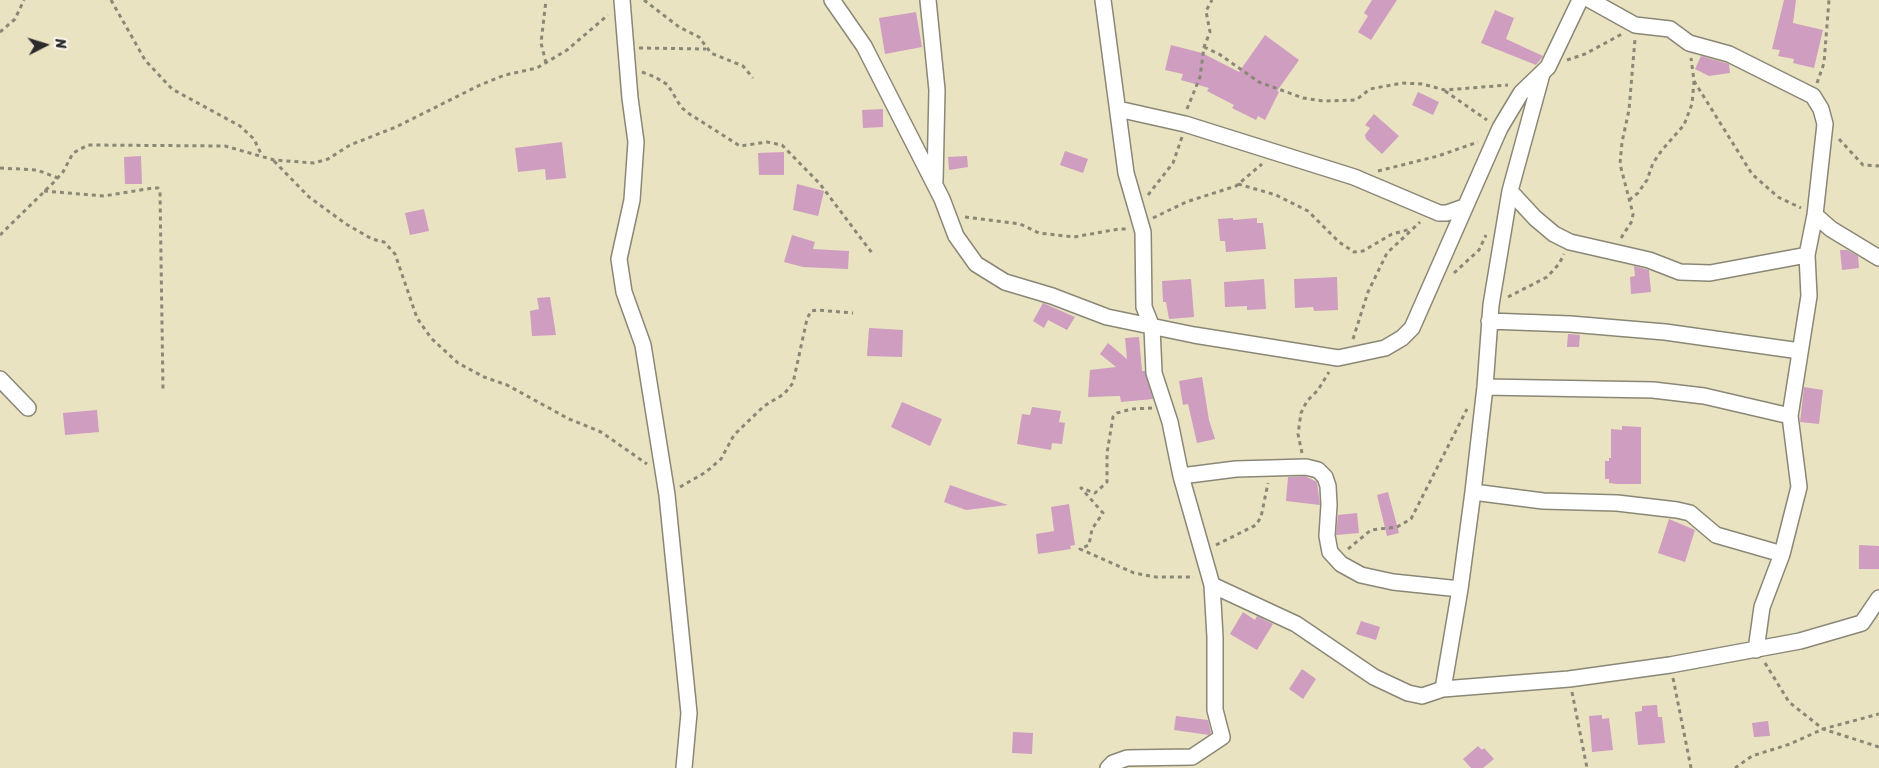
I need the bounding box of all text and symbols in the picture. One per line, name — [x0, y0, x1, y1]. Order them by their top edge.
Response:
north arrow — [20, 20, 70, 70]
text: N — [48, 38, 73, 50]

